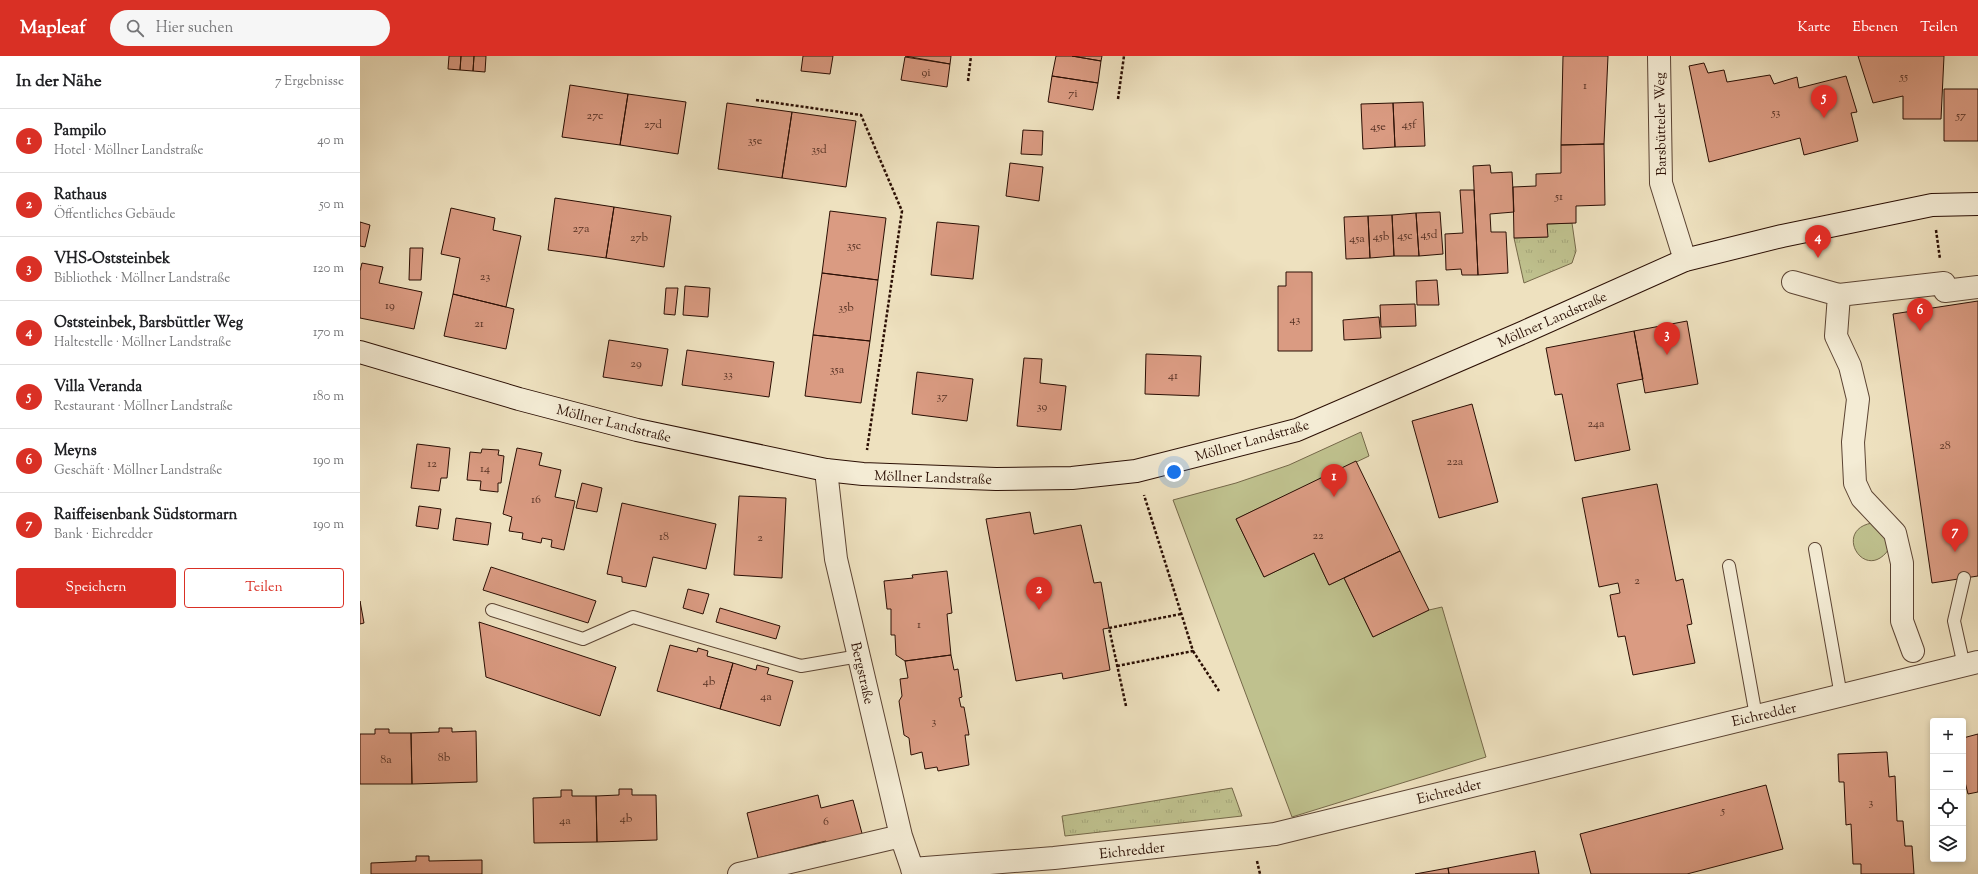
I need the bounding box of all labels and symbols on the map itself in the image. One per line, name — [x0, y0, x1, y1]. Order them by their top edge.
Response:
house number: 9i — [921, 64, 931, 82]
house number: 55 — [1899, 68, 1908, 86]
street label: Barsbütteler Weg — [1651, 72, 1673, 176]
house number: 1 — [1583, 77, 1587, 95]
house number: 7i — [1068, 85, 1078, 103]
pin: 5 — [1811, 85, 1837, 118]
house number: 53 — [1771, 104, 1781, 122]
house number: 27c — [587, 107, 604, 125]
house number: 57 — [1955, 107, 1966, 125]
house number: 27d — [644, 116, 662, 134]
house number: 45f — [1402, 116, 1417, 134]
house number: 45e — [1370, 118, 1386, 136]
house number: 35e — [748, 132, 763, 150]
house number: 35d — [811, 141, 827, 159]
house number: 51 — [1554, 188, 1563, 206]
house number: 27a — [572, 220, 590, 238]
pin: 4 — [1805, 225, 1831, 258]
house number: 45d — [1421, 226, 1438, 244]
house number: 45c — [1397, 227, 1413, 245]
house number: 45b — [1373, 228, 1390, 246]
house number: 27b — [630, 229, 648, 247]
house number: 45a — [1349, 230, 1365, 248]
house number: 35c — [847, 237, 862, 255]
house number: 23 — [480, 268, 490, 286]
street label: Möllner Landstraße — [1495, 288, 1611, 354]
house number: 19 — [385, 297, 395, 315]
pin: 6 — [1907, 298, 1933, 331]
house number: 35b — [838, 299, 854, 317]
house number: 43 — [1290, 311, 1301, 329]
house number: 21 — [474, 315, 484, 333]
pin: 3 — [1654, 322, 1680, 355]
house number: 29 — [630, 355, 642, 373]
house number: 35a — [830, 361, 845, 379]
house number: 33 — [723, 366, 733, 384]
house number: 41 — [1168, 367, 1178, 385]
house number: 37 — [937, 388, 947, 406]
house number: 39 — [1037, 398, 1047, 416]
street label: Möllner Landstraße — [554, 401, 673, 449]
house number: 24a — [1587, 415, 1605, 433]
street label: Möllner Landstraße — [1193, 416, 1312, 468]
house number: 28 — [1939, 437, 1951, 455]
house number: 22a — [1447, 453, 1464, 471]
house number: 12 — [427, 455, 437, 473]
house number: 14 — [480, 460, 490, 478]
your location — [1164, 462, 1184, 482]
pin: 1 — [1321, 464, 1347, 497]
street label: Möllner Landstraße — [874, 467, 992, 491]
house number: 16 — [531, 491, 541, 509]
pin: 7 — [1942, 519, 1968, 552]
house number: 22 — [1312, 527, 1324, 545]
house number: 18 — [659, 528, 669, 546]
house number: 2 — [757, 529, 763, 547]
house number: 2 — [1634, 572, 1640, 590]
pin: 2 — [1026, 577, 1052, 610]
house number: 1 — [917, 616, 921, 634]
street label: Bergstraße — [844, 640, 878, 707]
house number: 4b — [703, 673, 716, 691]
house number: 4a — [760, 688, 772, 706]
street label: Eichredder — [1730, 699, 1799, 733]
house number: 3 — [932, 713, 937, 731]
house number: 8b — [438, 749, 451, 767]
house number: 8a — [380, 751, 392, 769]
street label: Eichredder — [1415, 775, 1485, 811]
house number: 3 — [1869, 794, 1874, 812]
house number: 5 — [1720, 802, 1725, 820]
house number: 4b — [620, 810, 633, 828]
house number: 4a — [559, 812, 571, 830]
house number: 6 — [823, 813, 829, 831]
street label: Eichredder — [1098, 839, 1167, 865]

